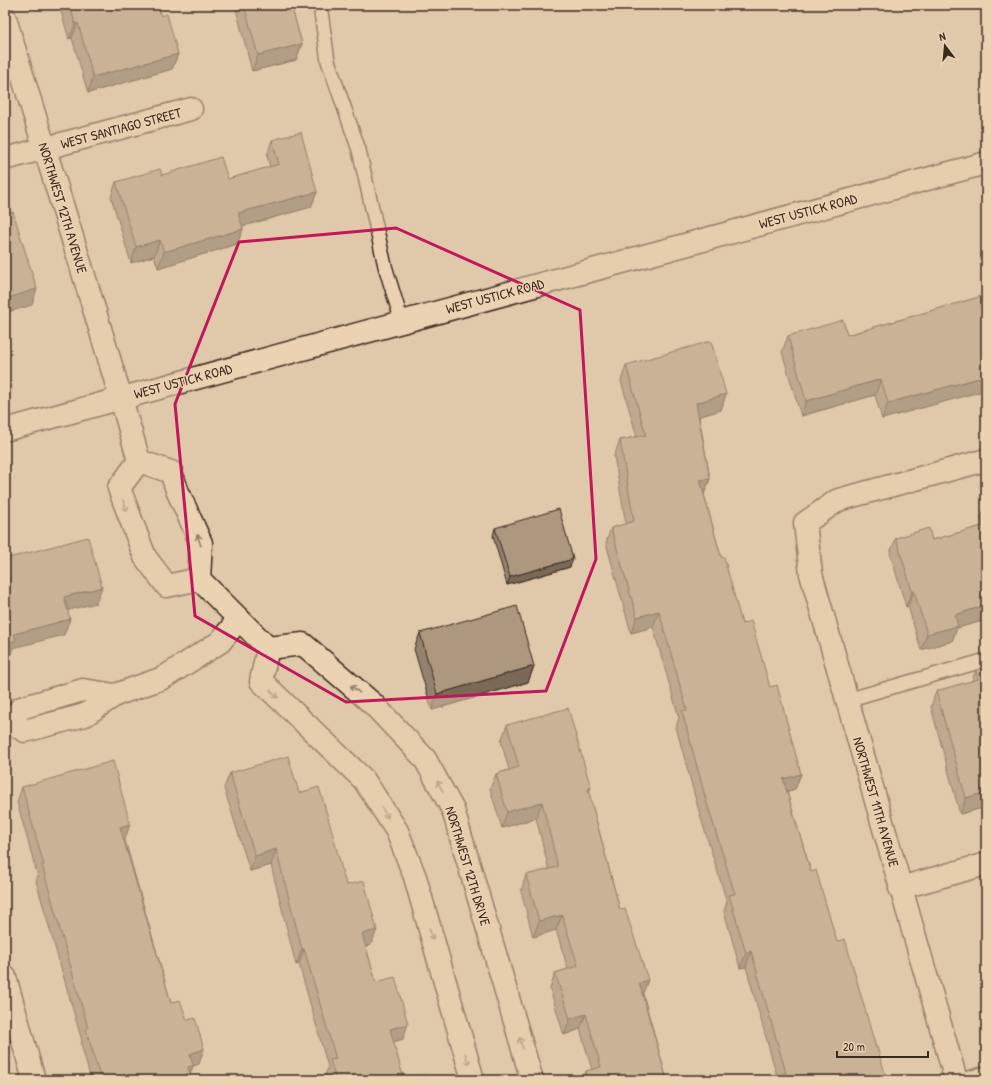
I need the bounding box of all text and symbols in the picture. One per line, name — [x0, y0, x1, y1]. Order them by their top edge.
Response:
north arrow — [925, 26, 965, 66]
text: N — [937, 29, 947, 44]
street label: WEST SANTIAGO STREET — [58, 102, 184, 153]
street label: NORTHWEST 12TH AVENUE — [35, 140, 92, 276]
street label: WEST USTICK ROAD — [757, 188, 859, 233]
street label: WEST USTICK ROAD — [444, 273, 546, 318]
street label: WEST USTICK ROAD — [132, 358, 234, 403]
one-way arrow — [122, 499, 129, 512]
one-way arrow — [195, 534, 202, 547]
one-way arrow — [350, 684, 360, 693]
one-way arrow — [269, 689, 279, 698]
street label: NORTHWEST 11TH AVENUE — [849, 735, 904, 869]
one-way arrow — [435, 780, 443, 792]
street label: NORTHWEST 12TH DRIVE — [441, 804, 496, 928]
one-way arrow — [381, 807, 389, 818]
one-way arrow — [428, 927, 435, 940]
scale bar — [837, 1033, 928, 1059]
one-way arrow — [517, 1036, 524, 1049]
text: 20 m — [843, 1038, 865, 1055]
one-way arrow — [464, 1052, 471, 1065]

